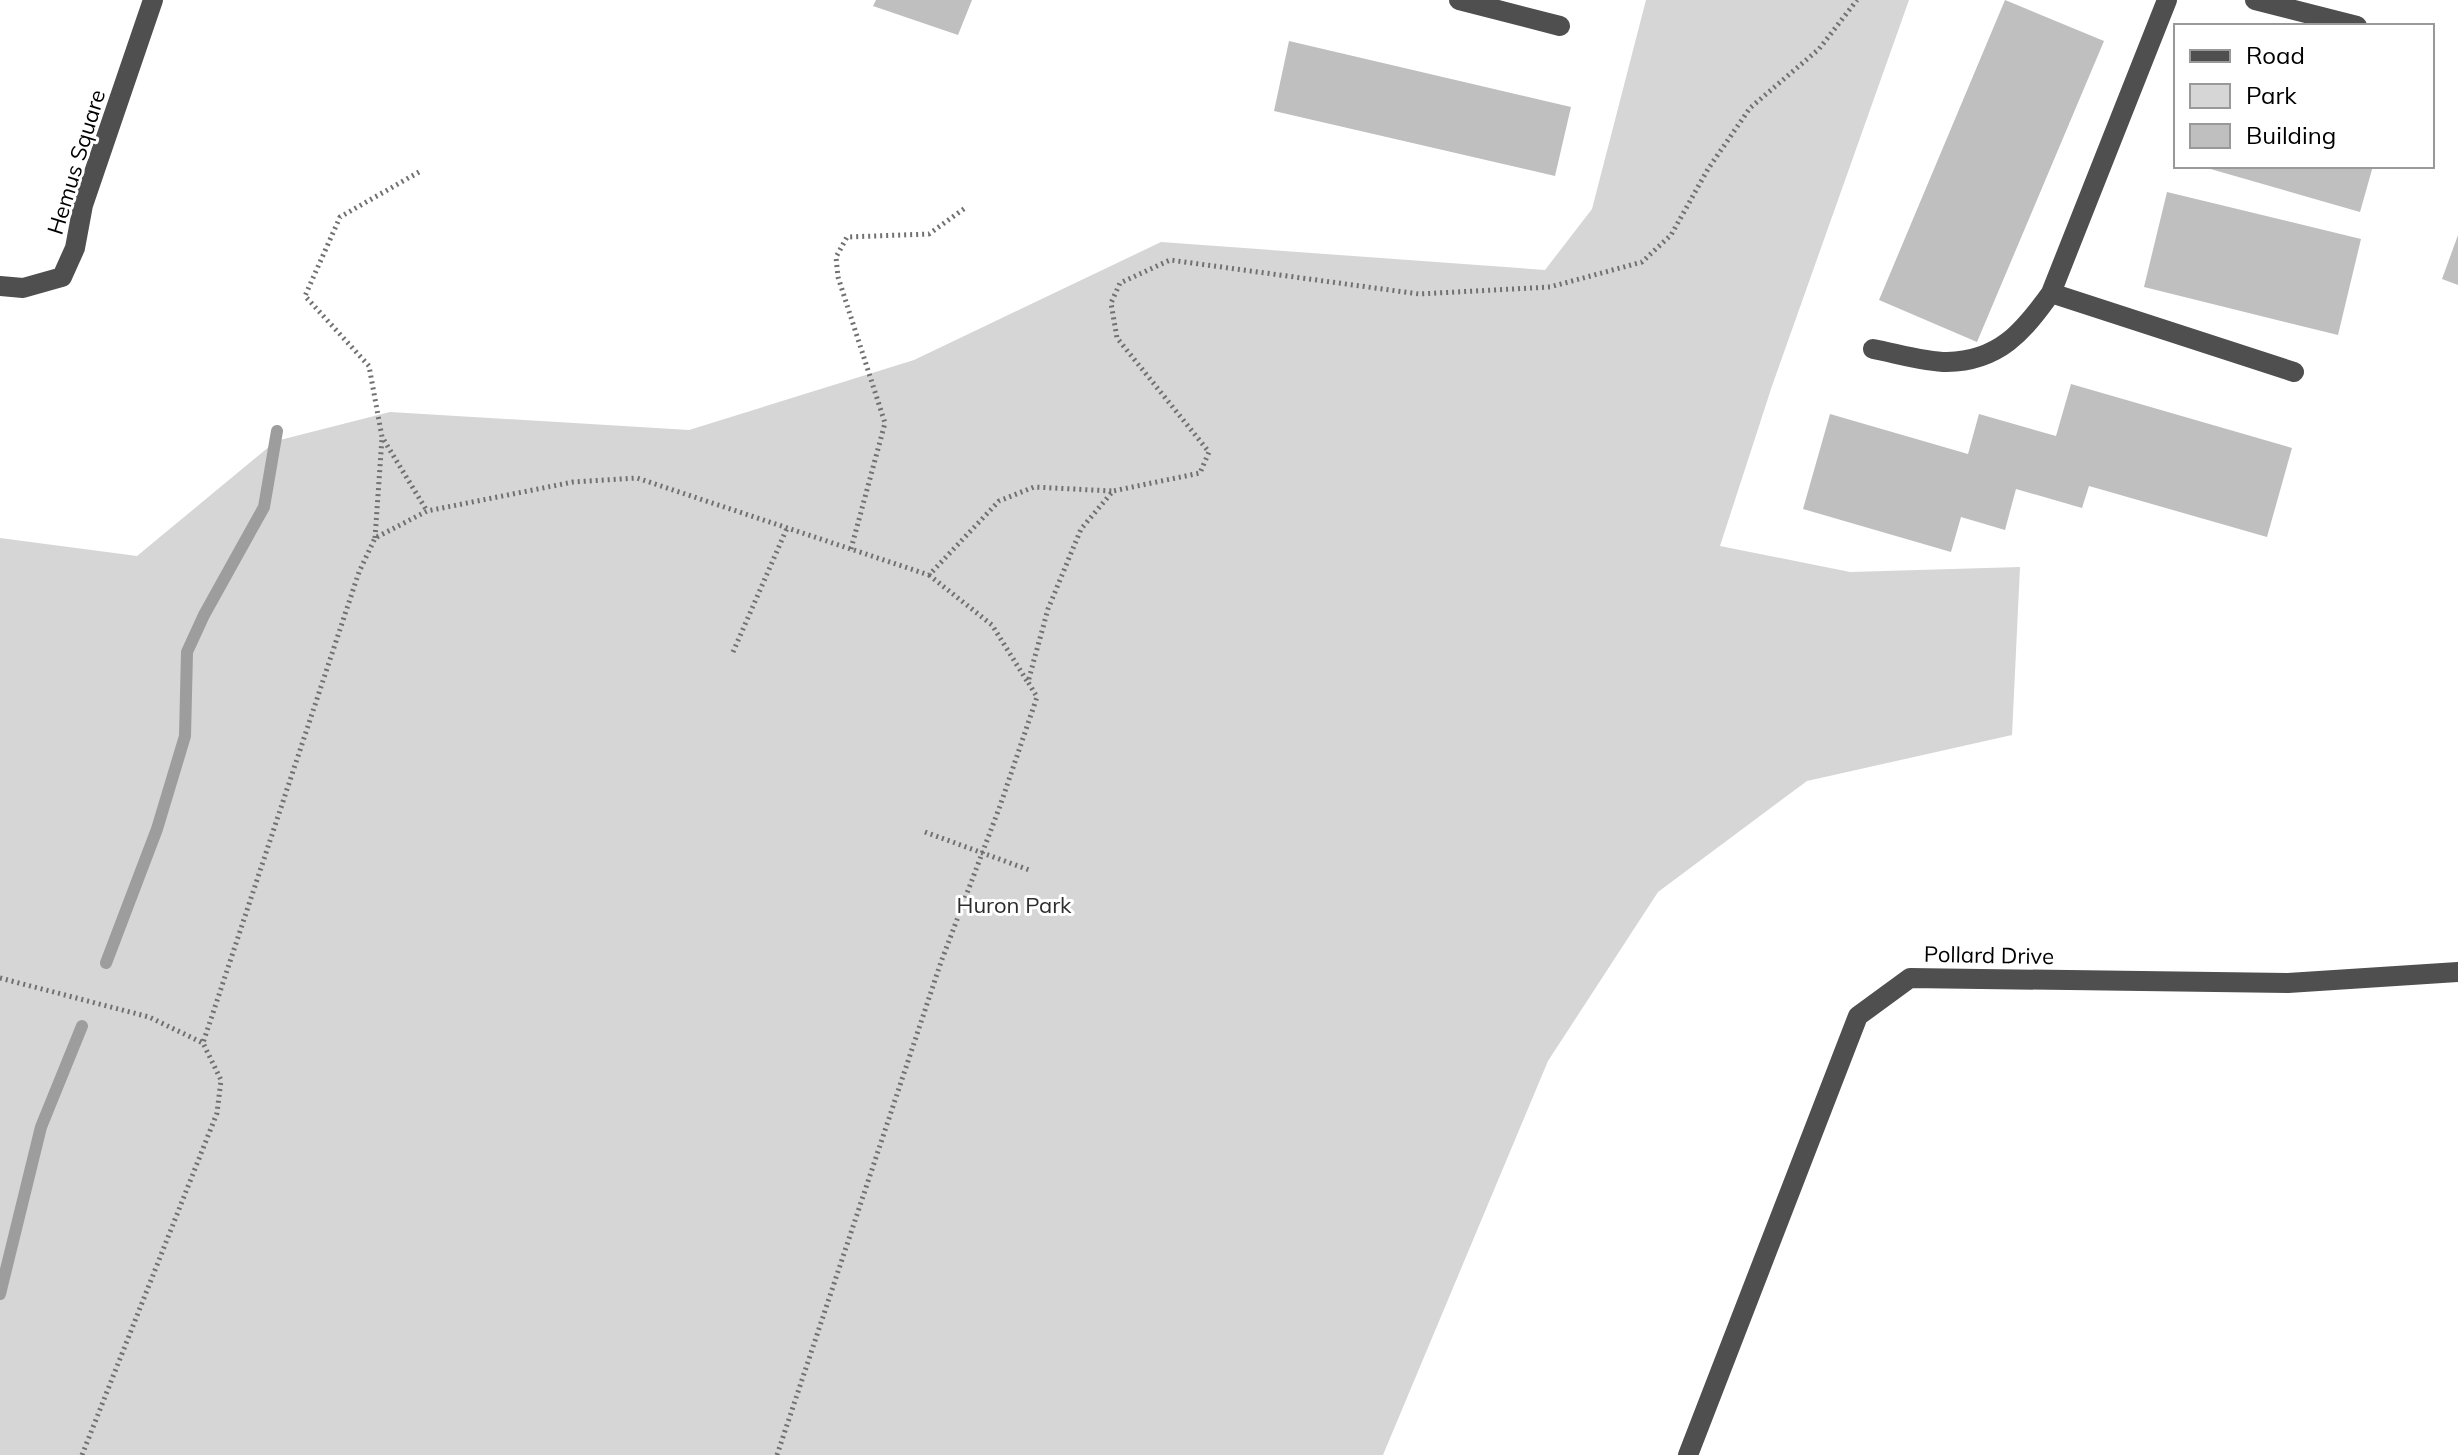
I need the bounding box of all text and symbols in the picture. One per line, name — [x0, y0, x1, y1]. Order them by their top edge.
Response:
legend — [2174, 24, 2434, 168]
text: Road — [2246, 40, 2305, 70]
text: Park — [2246, 80, 2297, 110]
street label: Hemus Square — [41, 86, 111, 238]
text: Building — [2246, 120, 2336, 150]
park label: Huron Park — [957, 891, 1072, 919]
street label: Pollard Drive — [1924, 940, 2054, 970]

